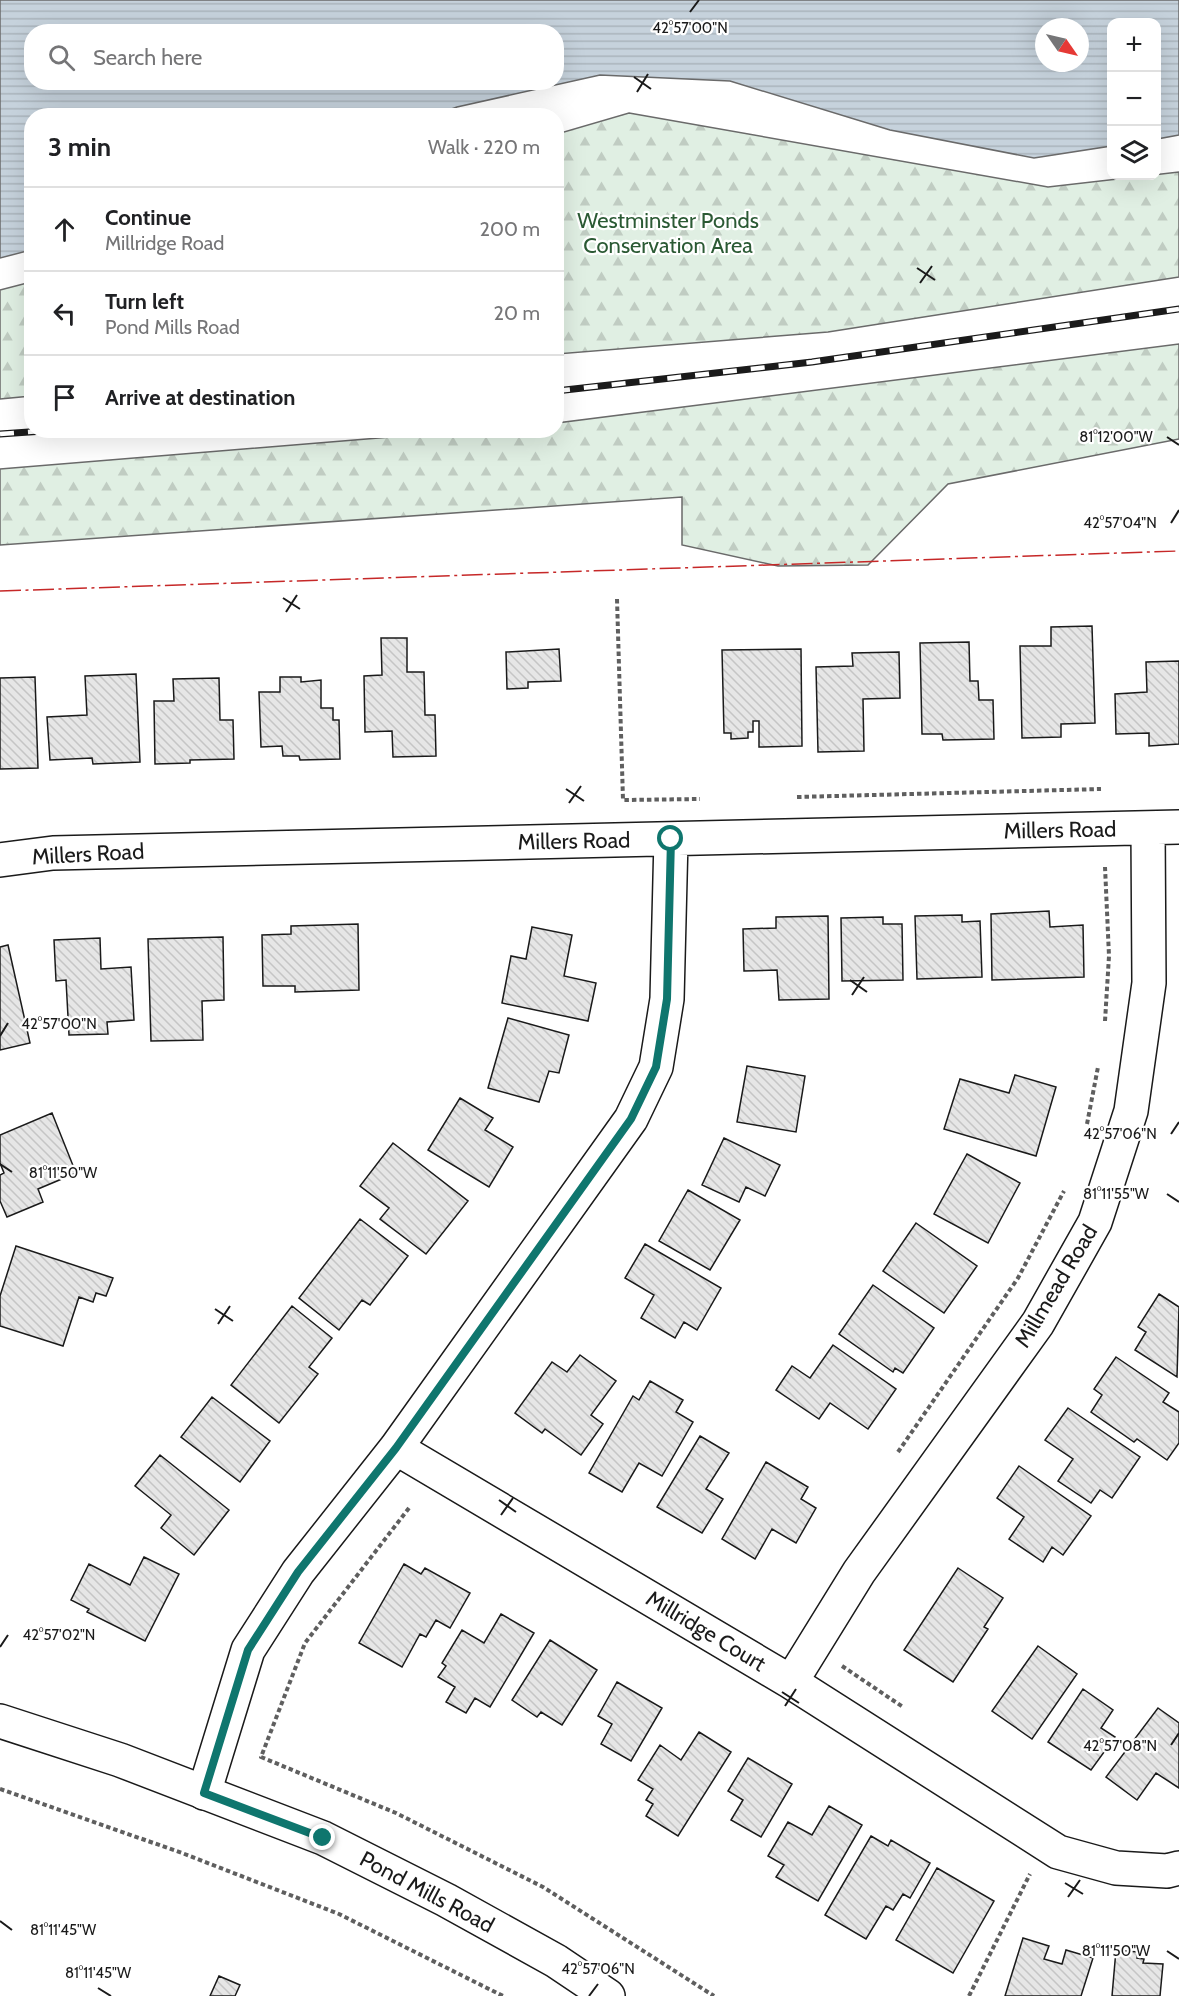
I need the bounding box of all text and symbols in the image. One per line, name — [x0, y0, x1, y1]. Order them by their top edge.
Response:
north arrow — [1035, 18, 1089, 72]
map controls — [1107, 18, 1161, 180]
button: + — [1107, 18, 1161, 72]
text: 42°57'00"N — [652, 19, 728, 37]
search box — [24, 24, 564, 90]
icon: search — [45, 41, 78, 74]
text: Search here — [93, 44, 202, 71]
button: − — [1107, 72, 1161, 126]
button: layers — [1107, 126, 1161, 180]
text: 3 min — [48, 131, 111, 163]
text: Walk · 220 m — [428, 135, 540, 159]
text: Continue — [105, 204, 191, 231]
park label: Westminster Ponds Conservation Area — [577, 207, 759, 259]
icon: ahead — [48, 213, 81, 246]
text: 200 m — [480, 217, 540, 241]
text: Millridge Road — [105, 231, 224, 255]
text: Turn left — [105, 288, 184, 315]
icon: left — [48, 297, 81, 330]
text: 20 m — [494, 301, 540, 325]
text: Pond Mills Road — [105, 315, 240, 339]
icon: arrive — [48, 381, 81, 414]
text: Arrive at destination — [105, 384, 295, 411]
text: 81°12'00"W — [1079, 428, 1154, 446]
text: 42°57'04"N — [1083, 514, 1157, 532]
street label: Millers Road — [1003, 816, 1117, 844]
route start — [657, 825, 683, 851]
street label: Millers Road — [517, 827, 631, 855]
street label: Millers Road — [31, 838, 145, 870]
text: 42°57'00"N — [21, 1015, 97, 1033]
text: 42°57'06"N — [1083, 1125, 1157, 1143]
text: 81°11'50"W — [29, 1164, 98, 1182]
text: 81°11'55"W — [1083, 1185, 1150, 1203]
street label: Millmead Road — [1009, 1220, 1103, 1352]
street label: Millridge Court — [641, 1585, 771, 1678]
text: 42°57'02"N — [23, 1626, 95, 1644]
text: 42°57'08"N — [1083, 1737, 1157, 1755]
route end — [309, 1824, 335, 1850]
street label: Pond Mills Road — [355, 1845, 499, 1939]
text: 81°11'45"W — [30, 1921, 97, 1939]
text: 81°11'50"W — [1082, 1942, 1151, 1960]
text: 42°57'06"N — [561, 1960, 635, 1978]
text: 81°11'45"W — [65, 1964, 132, 1982]

